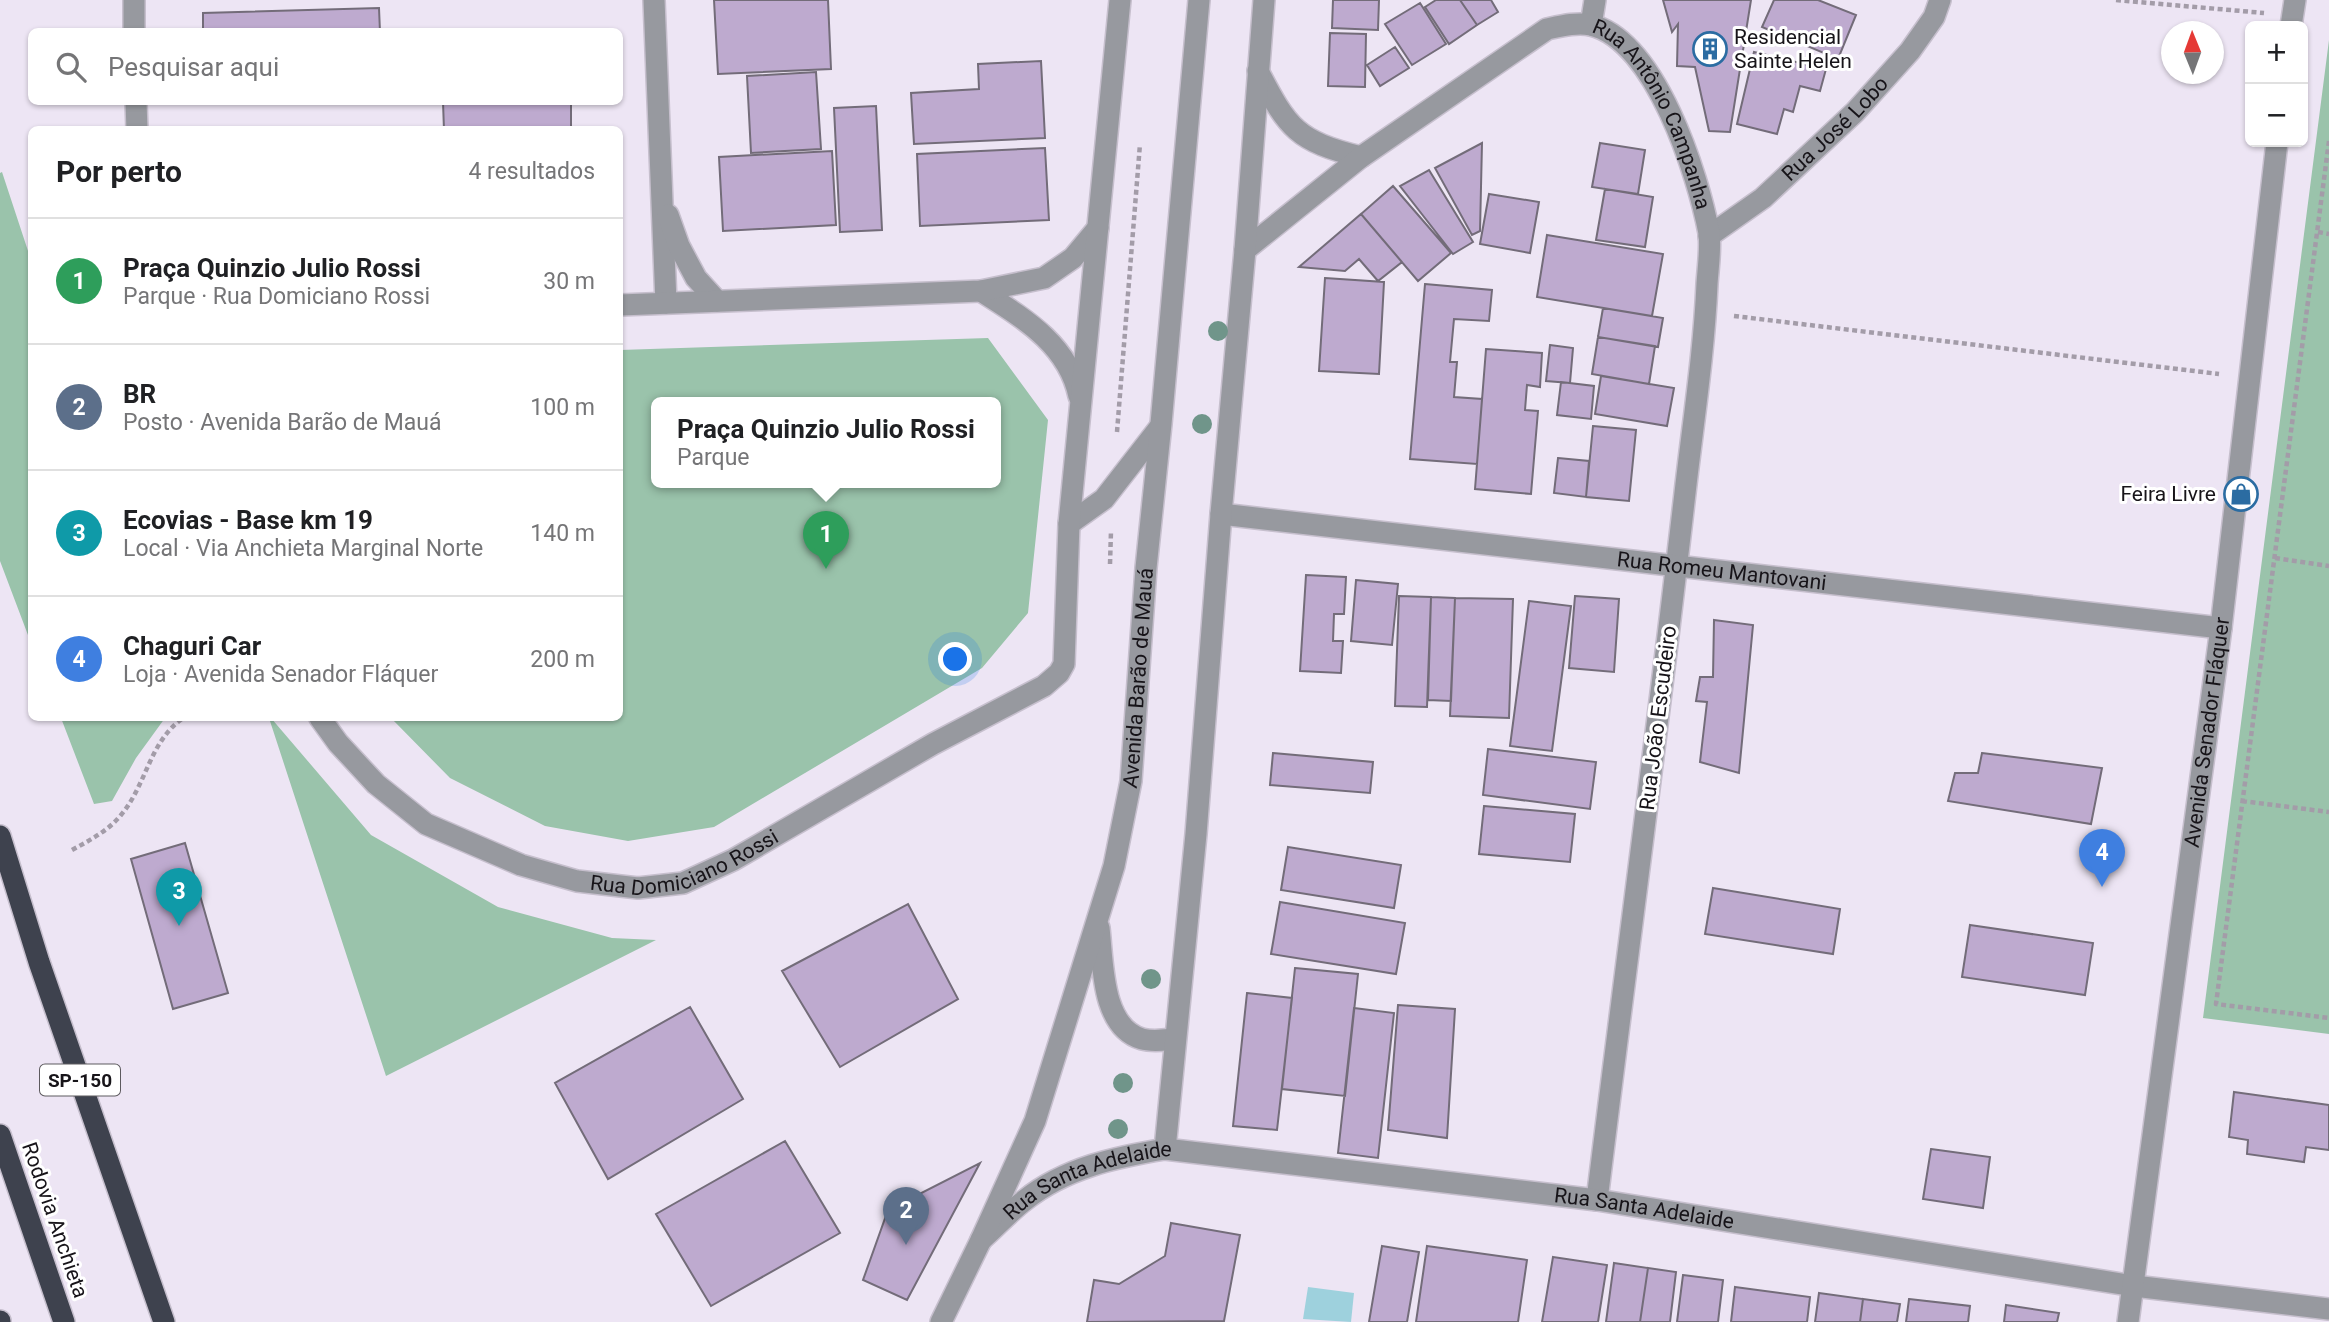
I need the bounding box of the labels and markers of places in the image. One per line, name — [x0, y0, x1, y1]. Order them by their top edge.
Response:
place label: Residencial Sainte Helen — [1734, 25, 1852, 73]
building icon: Residencial Sainte Helen — [1691, 30, 1729, 68]
shop icon: Feira Livre — [2222, 475, 2260, 513]
place label: Feira Livre — [2120, 482, 2216, 506]
pin: 1 — [803, 511, 849, 569]
pin: 4 — [2079, 829, 2125, 887]
pin: 3 — [156, 868, 202, 926]
pin: 2 — [883, 1187, 929, 1245]

